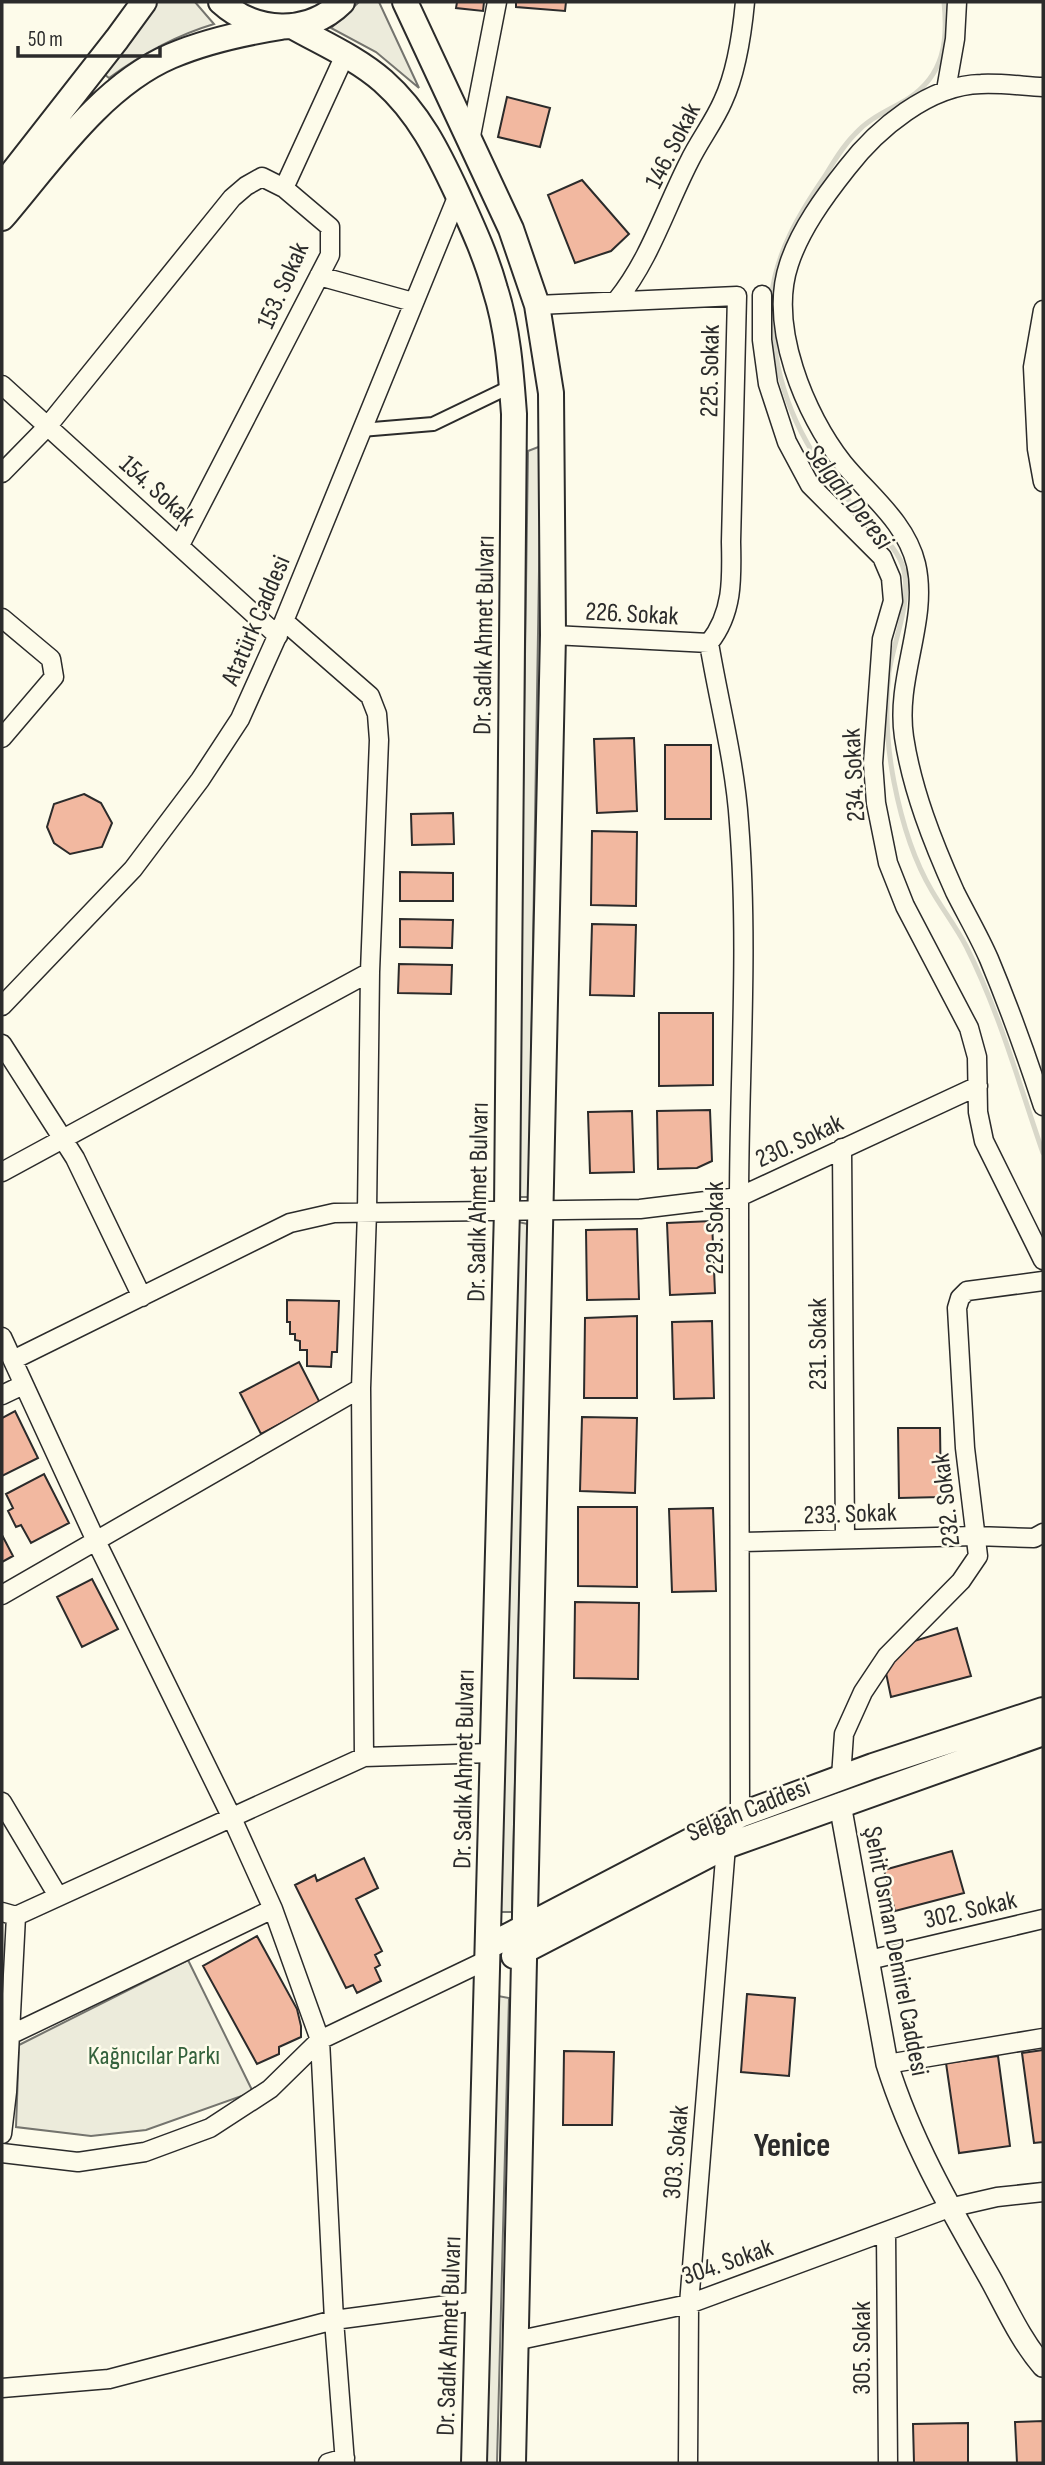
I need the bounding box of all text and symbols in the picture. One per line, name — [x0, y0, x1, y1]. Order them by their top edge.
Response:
scale bar — [18, 14, 159, 58]
text: 50 m — [28, 27, 63, 52]
street label: 146. Sokak — [639, 98, 708, 194]
street label: 153. Sokak — [251, 238, 316, 334]
street label: 225. Sokak — [694, 324, 727, 418]
water label: Selgah Deresi — [798, 438, 901, 557]
street label: 154. Sokak — [113, 449, 201, 533]
street label: Dr. Sadık Ahmet Bulvarı — [467, 535, 502, 735]
street label: Atatürk Caddesi — [215, 551, 298, 691]
street label: 226. Sokak — [585, 597, 679, 632]
street label: 234. Sokak — [837, 727, 872, 822]
street label: Dr. Sadık Ahmet Bulvarı — [461, 1102, 496, 1302]
street label: 230. Sokak — [751, 1108, 849, 1175]
street label: 229. Sokak — [700, 1181, 731, 1275]
street label: 231. Sokak — [803, 1298, 834, 1390]
street label: 232. Sokak — [925, 1452, 968, 1548]
street label: 233. Sokak — [803, 1497, 897, 1532]
street label: Dr. Sadık Ahmet Bulvarı — [447, 1669, 482, 1869]
street label: Selgah Caddesi — [682, 1772, 815, 1849]
street label: Şehit Osman Demirel Caddesi — [856, 1824, 935, 2079]
street label: 302. Sokak — [921, 1885, 1020, 1936]
park label: Kağnıcılar Parkı — [88, 2041, 220, 2072]
street label: 303. Sokak — [657, 2104, 696, 2200]
district label: Yenice — [754, 2126, 830, 2166]
street label: 304. Sokak — [678, 2232, 777, 2292]
street label: Dr. Sadık Ahmet Bulvarı — [431, 2236, 468, 2436]
street label: 305. Sokak — [847, 2301, 878, 2395]

